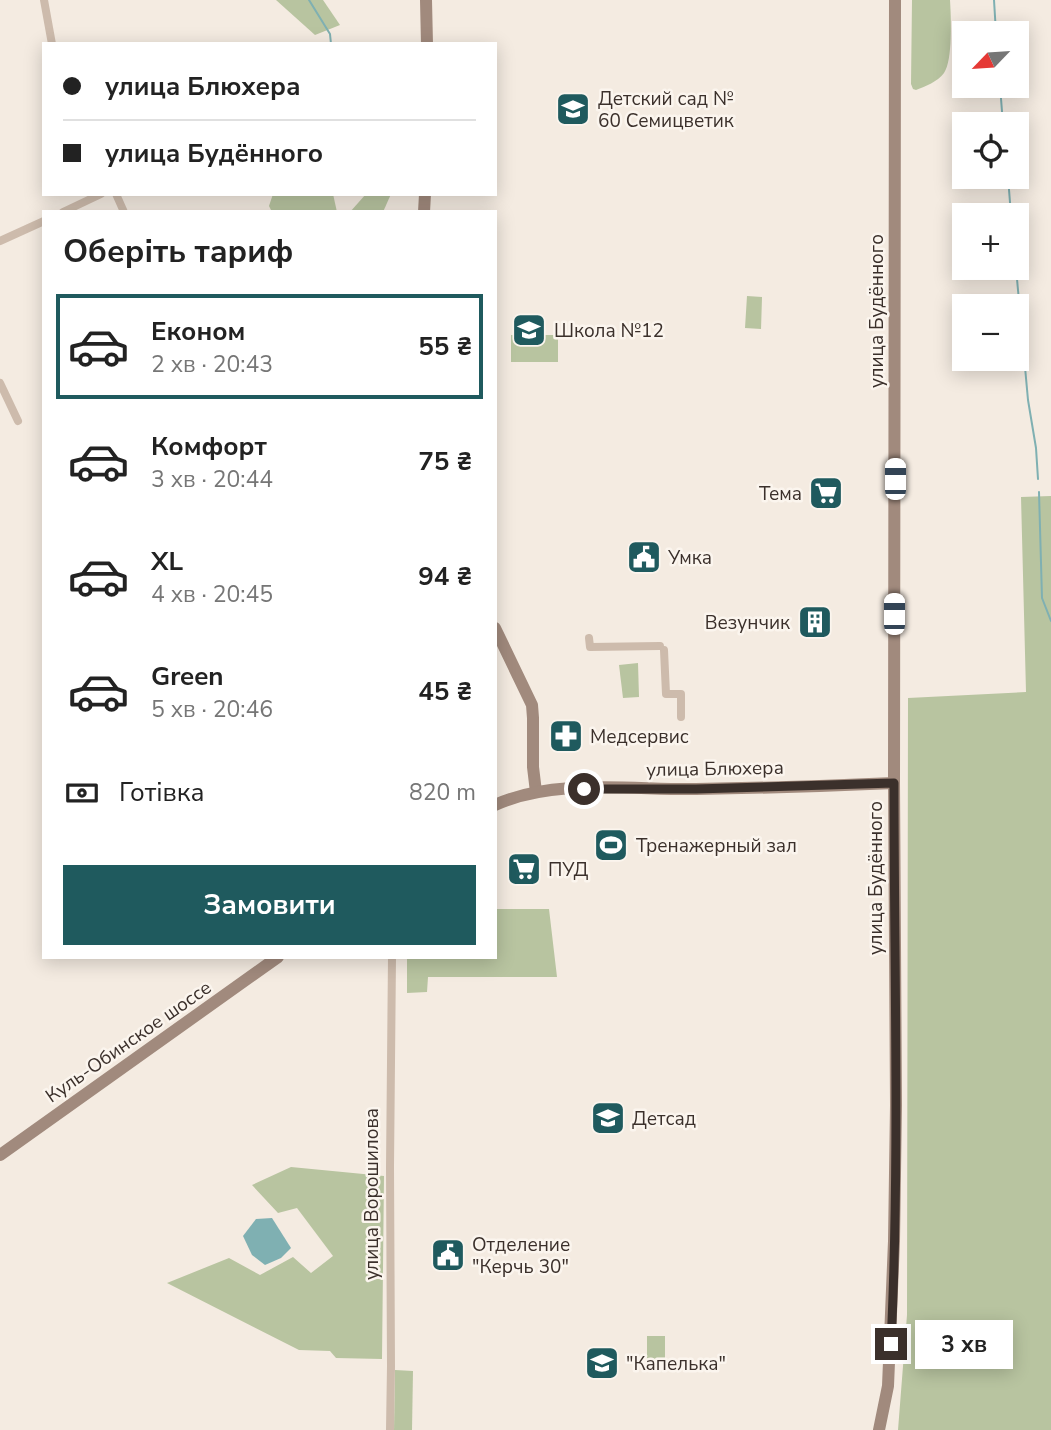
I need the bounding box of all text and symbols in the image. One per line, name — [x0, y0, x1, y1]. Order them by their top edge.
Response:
north arrow — [952, 21, 1029, 98]
map controls — [952, 21, 1029, 371]
text: улица Блюхера — [105, 69, 301, 104]
place label: Детский сад № 60 Семицветик — [598, 86, 734, 134]
school or university icon: Детский сад № 60 Семицветик — [554, 90, 592, 128]
button: locate — [952, 112, 1029, 189]
text: улица Будённого — [105, 136, 323, 171]
button: + — [952, 203, 1029, 280]
text: Оберіть тариф — [63, 230, 293, 273]
street label: улица Будённого — [864, 234, 890, 388]
button: − — [952, 294, 1029, 371]
school or university icon: Школа №12 — [510, 311, 548, 349]
text: Економ — [151, 314, 245, 349]
icon: car — [67, 315, 130, 378]
place label: Школа №12 — [554, 318, 664, 344]
text: 55 ₴ — [418, 329, 472, 364]
text: 2 хв · 20:43 — [151, 349, 273, 380]
text: Комфорт — [151, 429, 267, 464]
icon: car — [67, 430, 130, 493]
text: 75 ₴ — [418, 444, 472, 479]
car — [885, 458, 906, 500]
text: 3 хв · 20:44 — [151, 464, 273, 495]
supermarket icon: Тема — [807, 474, 845, 512]
place label: Тема — [759, 481, 802, 507]
public building icon: Умка — [625, 538, 663, 576]
text: XL — [151, 544, 183, 579]
icon: car — [67, 545, 130, 608]
place label: Умка — [667, 545, 712, 571]
text: 94 ₴ — [418, 559, 472, 594]
text: 4 хв · 20:45 — [151, 579, 273, 610]
car — [884, 593, 905, 635]
building icon: Везунчик — [796, 603, 834, 641]
place label: Везунчик — [705, 610, 790, 636]
text: Green — [151, 659, 224, 694]
icon: car — [67, 660, 130, 723]
text: 45 ₴ — [418, 674, 472, 709]
text: 5 хв · 20:46 — [151, 694, 273, 725]
pharmacy icon: Медсервис — [547, 717, 585, 755]
place label: Медсервис — [590, 724, 689, 750]
street label: улица Блюхера — [646, 755, 784, 783]
route start — [568, 773, 600, 805]
icon: cash — [63, 774, 101, 812]
text: Готівка — [119, 775, 204, 810]
text: 820 m — [409, 777, 476, 808]
street label: улица Будённого — [863, 801, 889, 955]
sports icon: Тренажерный зал — [592, 826, 630, 864]
place label: Тренажерный зал — [636, 833, 797, 859]
supermarket icon: ПУД — [505, 850, 543, 888]
place label: ПУД — [548, 857, 588, 883]
button: Замовити — [63, 865, 476, 945]
street label: Куль-Обинское шоссе — [40, 975, 217, 1109]
school or university icon: Детсад — [589, 1099, 627, 1137]
place label: Детсад — [632, 1106, 696, 1132]
street label: улица Ворошилова — [359, 1108, 385, 1280]
place label: Отделение "Керчь 30" — [472, 1232, 570, 1280]
public building icon: Отделение "Керчь 30" — [429, 1236, 467, 1274]
callout: 3 хв — [916, 1320, 1014, 1368]
route end — [875, 1328, 907, 1360]
text: 3 хв — [941, 1329, 987, 1360]
school or university icon: "Капелька" — [583, 1344, 621, 1382]
place label: "Капелька" — [626, 1351, 726, 1377]

